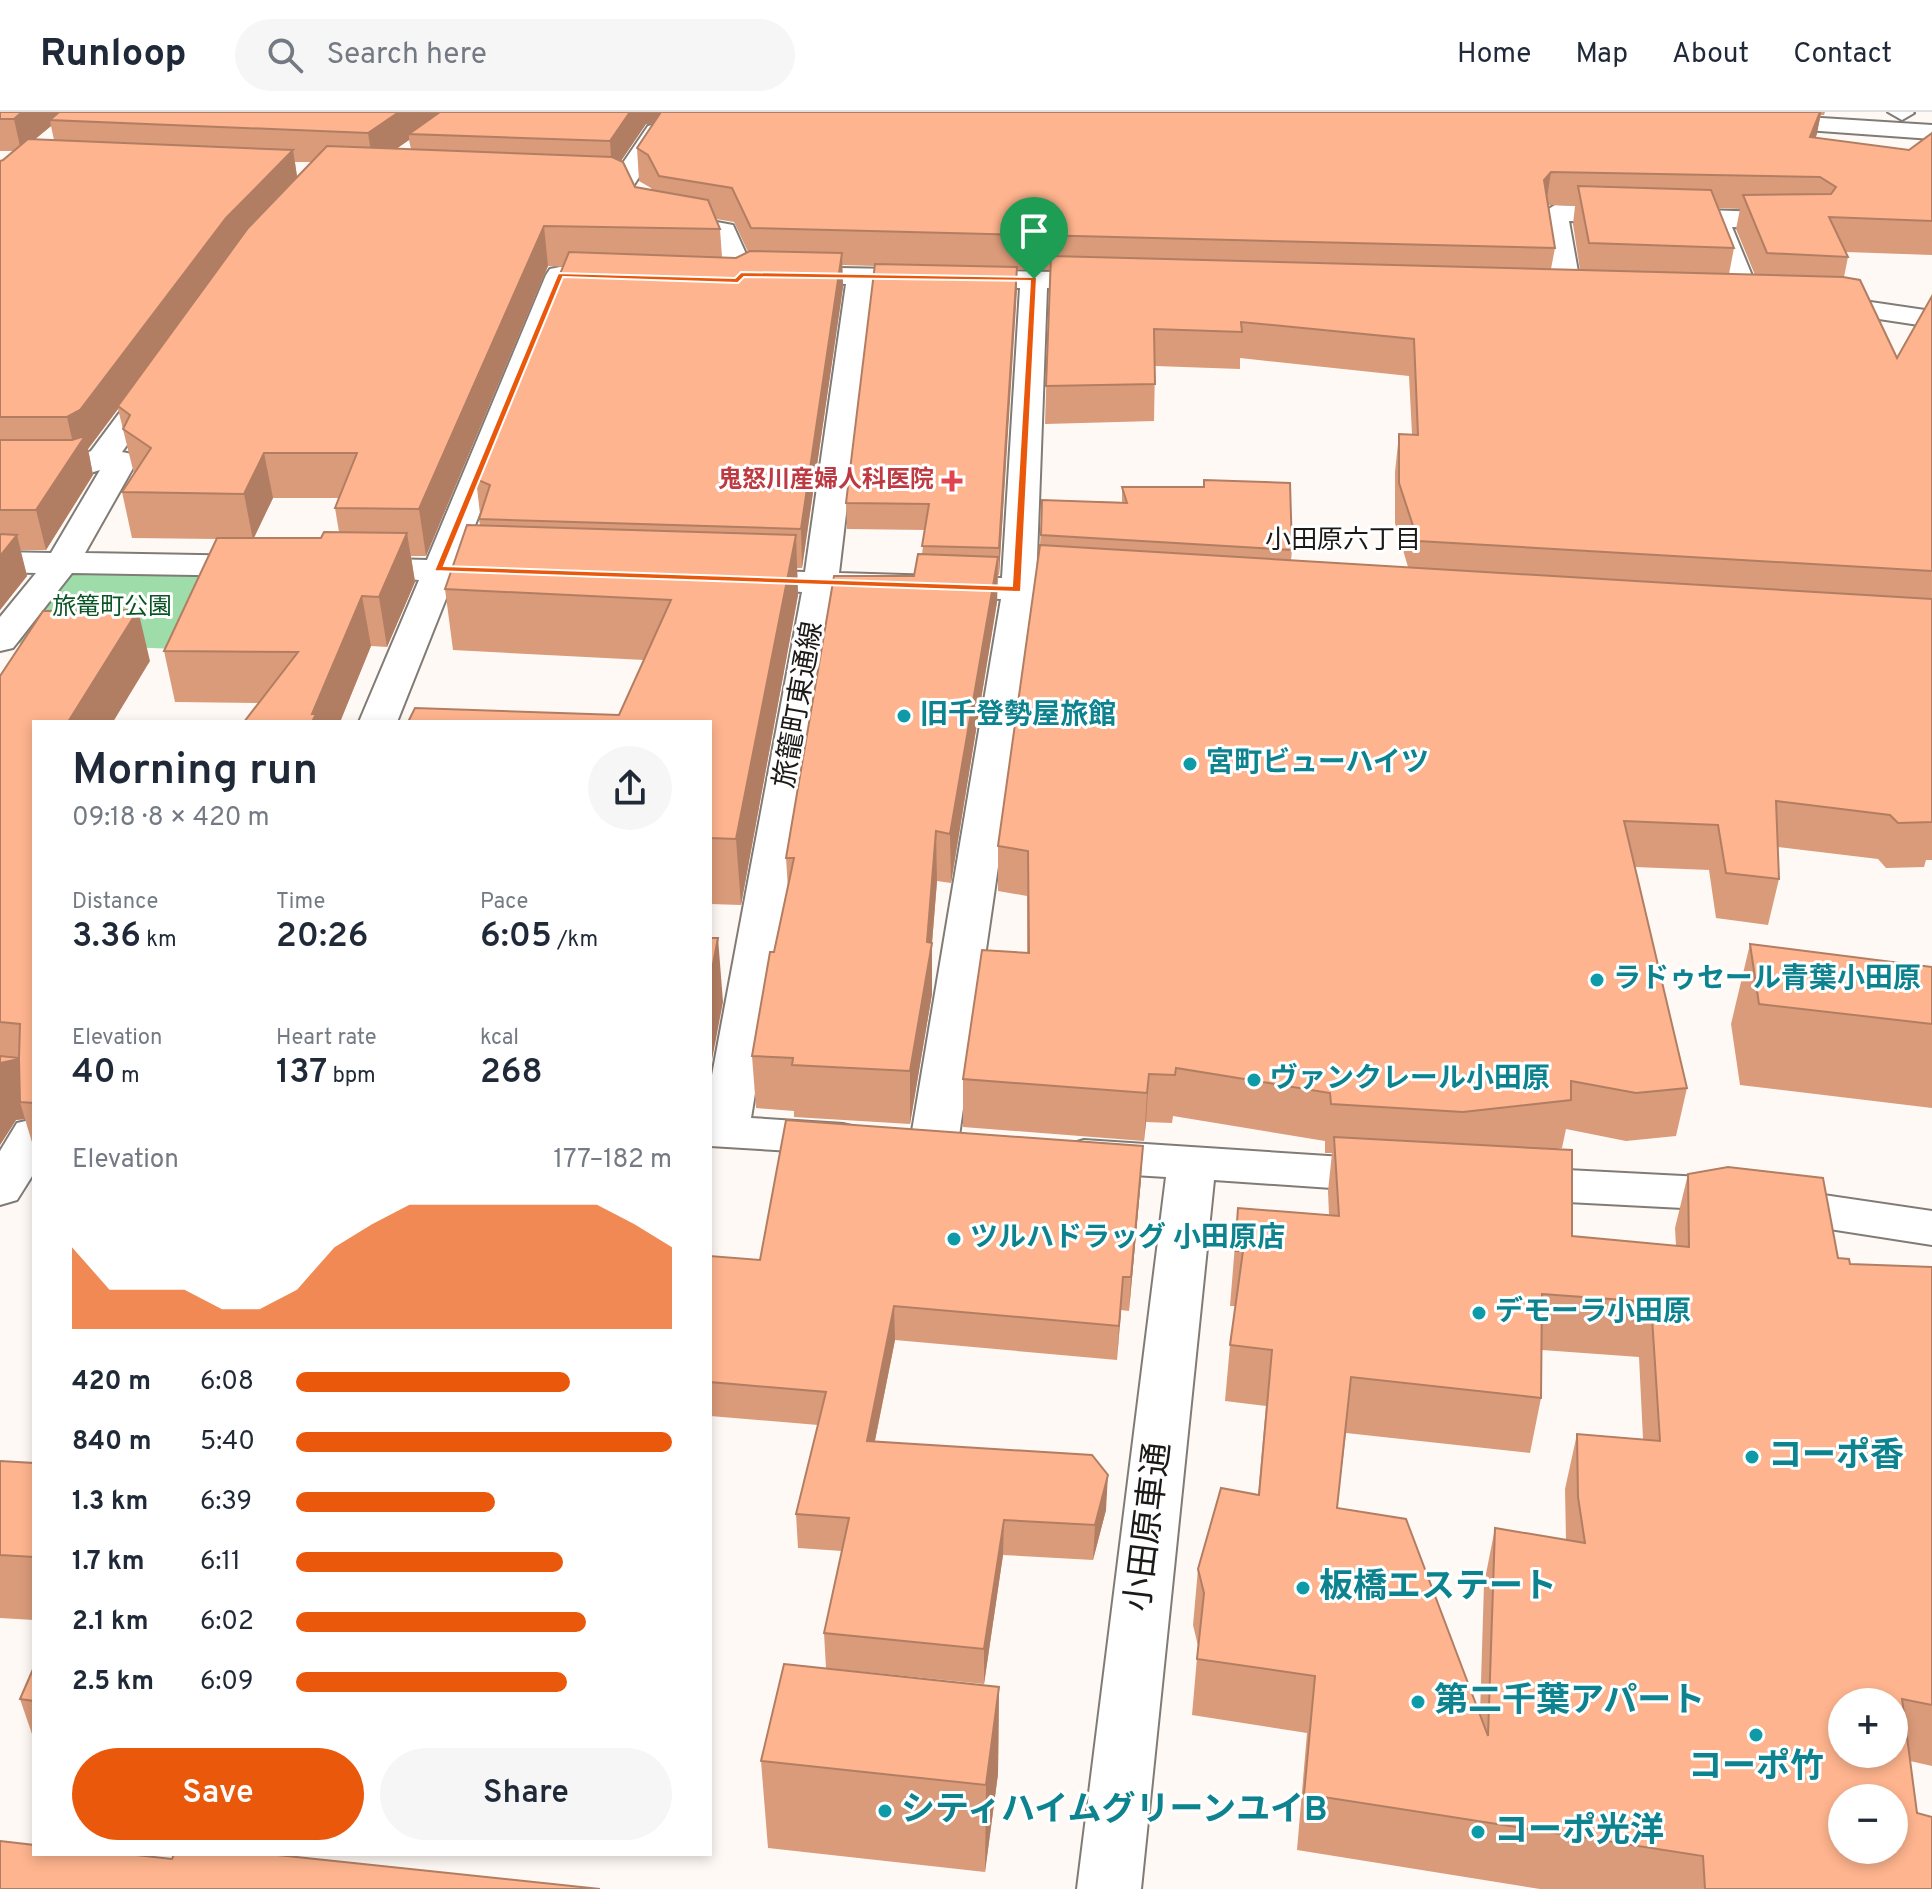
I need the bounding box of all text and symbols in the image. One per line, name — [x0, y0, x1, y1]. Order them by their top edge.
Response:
search box — [235, 19, 795, 91]
text: Runloop — [40, 31, 187, 80]
icon: search — [263, 33, 307, 77]
text: Search here — [327, 37, 487, 74]
text: Home — [1457, 37, 1531, 73]
text: Map — [1575, 37, 1628, 73]
text: About — [1672, 37, 1749, 73]
text: Contact — [1793, 37, 1892, 73]
pin — [1000, 197, 1068, 279]
icon: arrive — [1012, 209, 1056, 253]
place label: 鬼怒川産婦人科医院 — [718, 466, 934, 496]
marker: 鬼怒川産婦人科医院 — [941, 470, 963, 492]
district label: 小田原六丁目 — [1265, 525, 1421, 558]
park label: 旅篭町公園 — [52, 593, 172, 623]
street label: 旅籠町東通線 — [768, 619, 832, 791]
place label: 旧千登勢屋旅館 — [920, 698, 1116, 734]
marker: 旧千登勢屋旅館 — [895, 707, 913, 725]
text: Morning run — [72, 744, 318, 800]
button: share — [588, 746, 672, 830]
place label: 宮町ビューハイツ — [1206, 746, 1429, 782]
marker: 宮町ビューハイツ — [1181, 755, 1199, 773]
text: 09:18 · 8 × 420 m — [72, 802, 270, 835]
text: Distance — [72, 889, 158, 916]
text: Time — [276, 889, 325, 916]
text: Pace — [480, 889, 528, 916]
text: 3.36 — [72, 916, 141, 959]
text: 20:26 — [276, 916, 369, 959]
text: 6:05 — [480, 916, 552, 959]
text: km — [141, 927, 177, 954]
text: /km — [552, 927, 598, 954]
place label: ラドゥセール青葉小田原 — [1613, 962, 1921, 998]
marker: ラドゥセール青葉小田原 — [1588, 971, 1606, 989]
text: Elevation — [72, 1025, 162, 1052]
text: Heart rate — [276, 1025, 377, 1052]
text: kcal — [480, 1025, 519, 1052]
text: 40 — [72, 1052, 116, 1095]
text: 137 — [276, 1052, 327, 1095]
text: 268 — [480, 1052, 543, 1095]
place label: ヴァンクレール小田原 — [1270, 1062, 1550, 1098]
text: m — [116, 1063, 140, 1090]
text: bpm — [327, 1063, 376, 1090]
marker: ヴァンクレール小田原 — [1245, 1071, 1263, 1089]
text: Elevation — [72, 1144, 179, 1177]
text: 177–182 m — [553, 1144, 672, 1177]
place label: ツルハドラッグ 小田原店 — [970, 1221, 1285, 1257]
marker: ツルハドラッグ 小田原店 — [945, 1230, 963, 1248]
place label: デモーラ小田原 — [1495, 1295, 1691, 1331]
marker: デモーラ小田原 — [1470, 1304, 1488, 1322]
text: 420 m — [72, 1366, 151, 1399]
text: 6:08 — [200, 1366, 254, 1399]
text: 840 m — [72, 1426, 151, 1459]
text: 5:40 — [200, 1426, 255, 1459]
place label: コーポ香 — [1768, 1436, 1904, 1479]
street label: 小田原車通 — [1118, 1440, 1182, 1614]
marker: コーポ香 — [1743, 1448, 1761, 1466]
text: 1.3 km — [72, 1486, 148, 1519]
text: 6:39 — [200, 1486, 252, 1519]
text: 1.7 km — [72, 1546, 145, 1579]
text: 6:11 — [200, 1546, 241, 1579]
place label: 板橋エステート — [1319, 1567, 1557, 1610]
marker: 板橋エステート — [1294, 1579, 1312, 1597]
text: 2.1 km — [72, 1606, 148, 1639]
text: 6:02 — [200, 1606, 254, 1639]
text: 2.5 km — [72, 1666, 154, 1699]
text: 6:09 — [200, 1666, 254, 1699]
place label: 第二千葉アパート — [1434, 1681, 1705, 1724]
map controls — [1828, 1688, 1908, 1864]
button: + — [1828, 1688, 1908, 1768]
marker: 第二千葉アパート — [1409, 1693, 1427, 1711]
marker: コーポ竹 — [1747, 1726, 1765, 1744]
place label: コーポ竹 — [1688, 1747, 1824, 1790]
button: Save — [72, 1748, 364, 1840]
button: Share — [380, 1748, 672, 1840]
button: − — [1828, 1784, 1908, 1864]
place label: シティハイムグリーンユイB — [901, 1790, 1327, 1833]
marker: シティハイムグリーンユイB — [876, 1802, 894, 1820]
place label: コーポ光洋 — [1494, 1811, 1664, 1854]
marker: コーポ光洋 — [1469, 1823, 1487, 1841]

